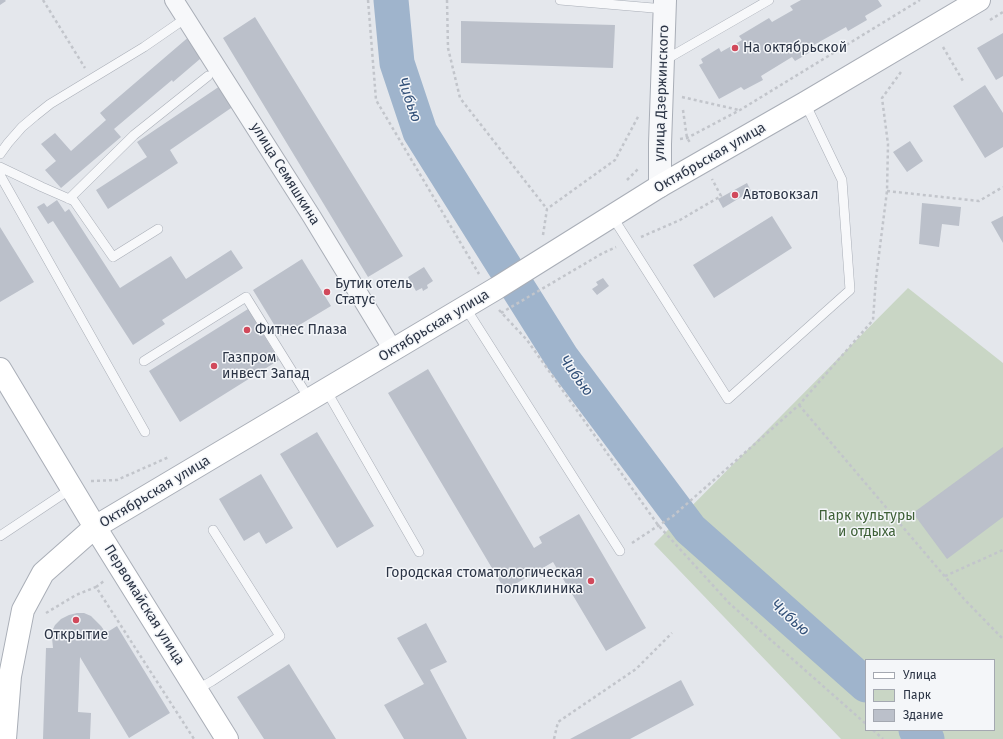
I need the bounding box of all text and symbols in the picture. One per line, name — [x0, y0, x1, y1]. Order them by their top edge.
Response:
street label: улица Дзержинского — [651, 24, 673, 162]
place label: На октябрьской — [743, 40, 847, 56]
marker: На октябрьской — [730, 43, 740, 53]
water label: Чибью — [393, 75, 425, 125]
street label: Октябрьская улица — [651, 119, 769, 197]
street label: улица Семяшкина — [247, 120, 323, 228]
place label: Автовокзал — [743, 187, 819, 203]
marker: Автовокзал — [730, 190, 740, 200]
place label: Бутик отель Статус — [335, 276, 412, 308]
street label: Октябрьская улица — [376, 286, 492, 366]
marker: Бутик отель Статус — [322, 287, 332, 297]
place label: Фитнес Плаза — [255, 322, 347, 338]
marker: Фитнес Плаза — [242, 325, 252, 335]
place label: Газпром инвест Запад — [222, 350, 309, 382]
water label: Чибью — [555, 352, 597, 400]
marker: Газпром инвест Запад — [209, 361, 219, 371]
street label: Октябрьская улица — [97, 452, 213, 532]
park label: Парк культуры и отдыха — [819, 508, 915, 540]
street label: Первомайская улица — [100, 542, 188, 668]
place label: Городская стоматологическая поликлиника — [386, 565, 583, 598]
marker: Городская стоматологическая поликлиника — [586, 576, 596, 586]
water label: Чибью — [767, 596, 813, 640]
marker: Открытие — [71, 615, 81, 625]
place label: Открытие — [44, 627, 108, 643]
legend — [865, 659, 995, 731]
text: Улица — [903, 668, 937, 682]
text: Парк — [903, 688, 931, 702]
text: Здание — [903, 708, 943, 722]

